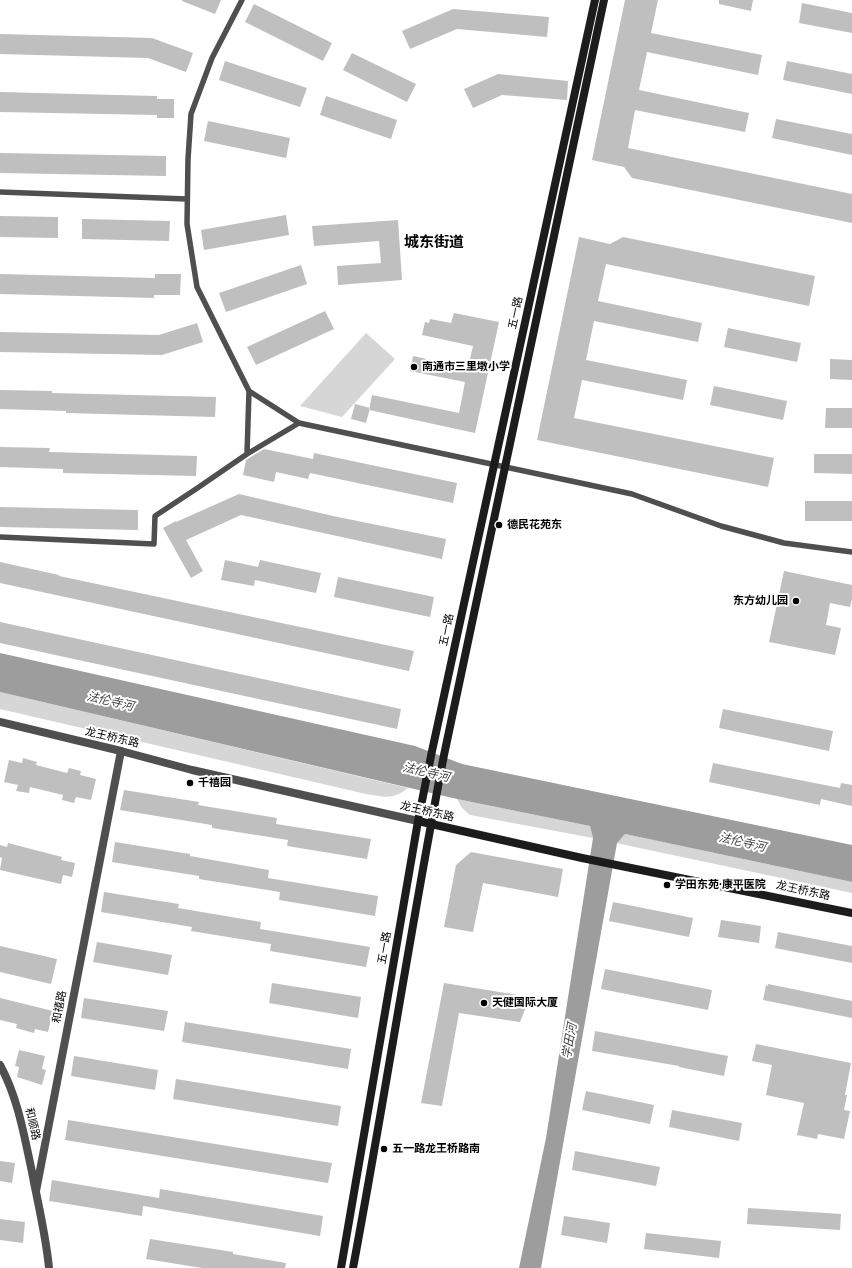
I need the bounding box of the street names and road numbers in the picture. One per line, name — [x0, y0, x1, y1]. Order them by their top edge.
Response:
street label: 五一路 — [506, 295, 526, 331]
street label: 五一路 — [437, 612, 457, 648]
street label: 龙王桥东路 — [84, 725, 140, 751]
street label: 龙王桥东路 — [399, 799, 455, 825]
street label: 龙王桥东路 — [775, 879, 831, 903]
street label: 五一路 — [376, 931, 394, 965]
street label: 和禧路 — [50, 990, 70, 1024]
street label: 和顺路 — [22, 1106, 42, 1142]

